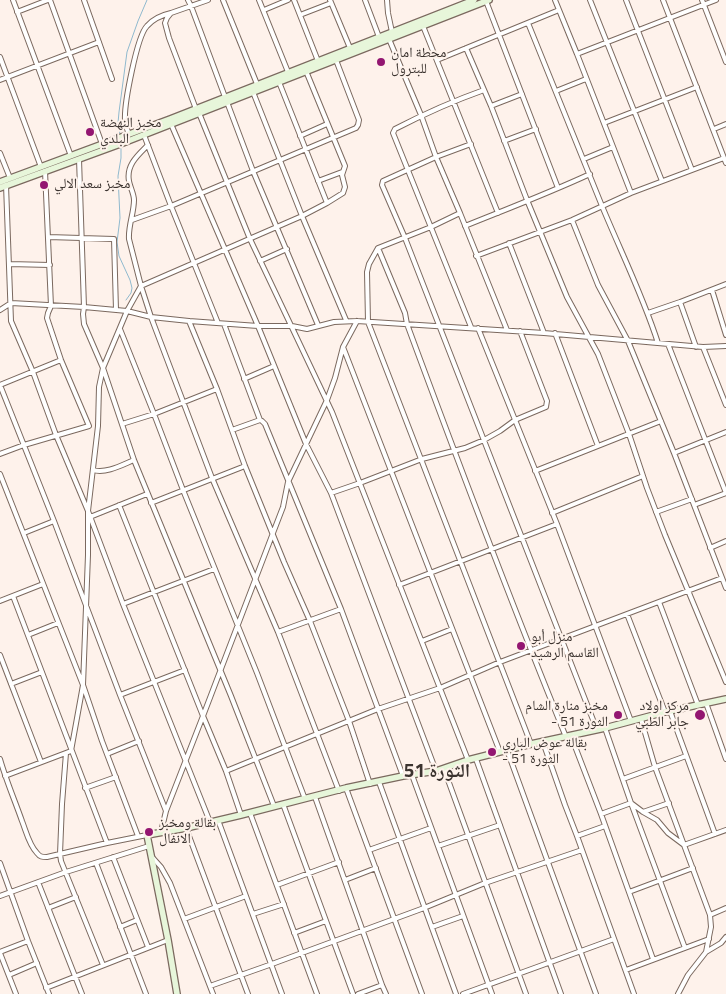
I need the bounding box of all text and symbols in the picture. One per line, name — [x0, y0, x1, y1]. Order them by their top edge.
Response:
place label: محطة امان للبترول — [391, 46, 446, 78]
marker: محطة امان للبترول — [375, 56, 387, 68]
place label: مخبز النهضة البلدي — [100, 116, 161, 148]
marker: مخبز النهضة البلدي — [84, 126, 96, 138]
place label: مخبز سعد الالي — [54, 177, 130, 193]
marker: مخبز سعد الالي — [38, 179, 50, 191]
place label: منزل أبو القاسم الرشيد — [531, 630, 599, 662]
marker: منزل أبو القاسم الرشيد — [515, 640, 527, 652]
place label: مخبز منارة الشام - الثورة 51 — [525, 699, 608, 732]
place label: مركز اولاد جابر الطبي — [635, 699, 689, 732]
marker: مركز اولاد جابر الطبي — [693, 708, 707, 722]
marker: مخبز منارة الشام - الثورة 51 — [612, 709, 624, 721]
place label: بقالة عوض الباري - الثورة 51 — [502, 736, 587, 769]
marker: بقالة عوض الباري - الثورة 51 — [486, 746, 498, 758]
district label: الثورة 51 — [404, 761, 470, 783]
place label: بقالة ومخبز الانفال — [159, 816, 216, 849]
marker: بقالة ومخبز الانفال — [143, 826, 155, 838]

